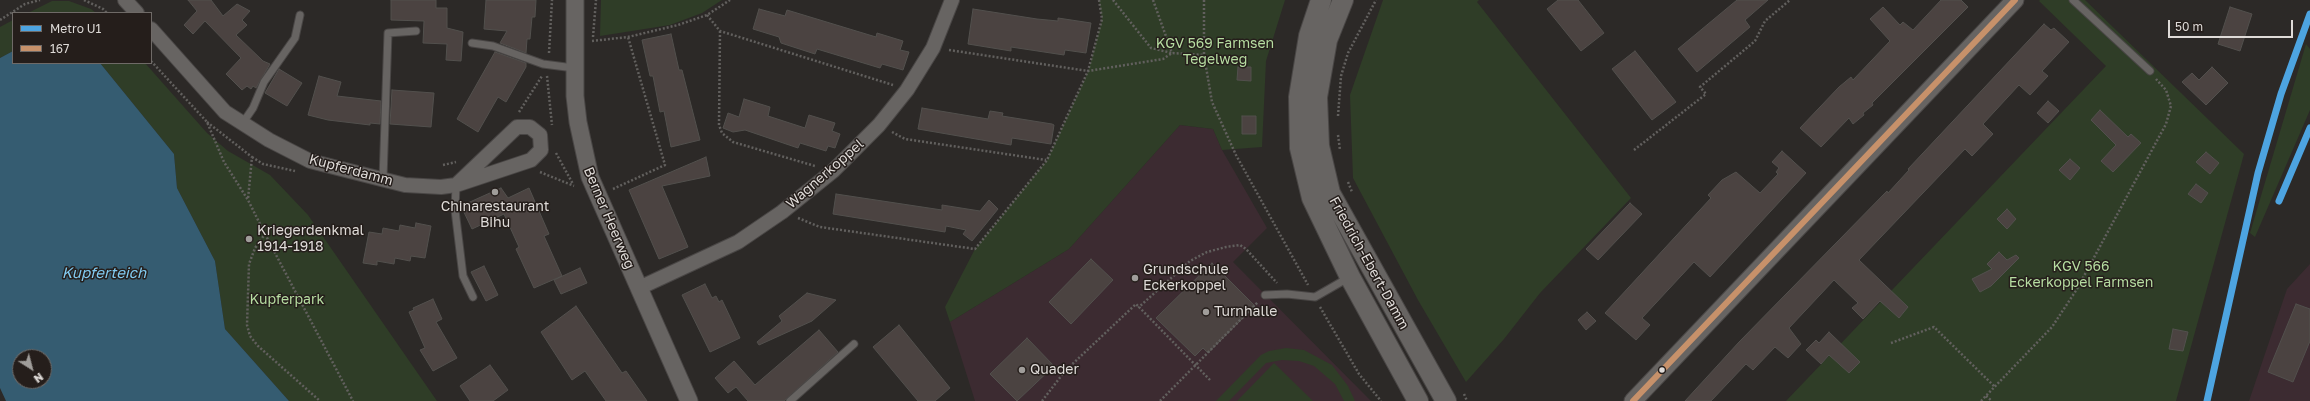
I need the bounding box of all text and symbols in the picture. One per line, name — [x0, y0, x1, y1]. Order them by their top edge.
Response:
legend — [12, 12, 152, 64]
scale bar — [2170, 12, 2295, 38]
text: 50 m — [2175, 19, 2203, 34]
text: Metro U1 — [50, 21, 101, 36]
park label: KGV 569 Farmsen Tegelweg — [1156, 36, 1274, 68]
text: 167 — [50, 41, 69, 56]
street label: Wagnerkoppel — [783, 136, 867, 212]
street label: Kupferdamm — [307, 151, 395, 189]
street label: Berner Heerweg — [580, 164, 638, 272]
marker: Chinarestaurant Bihu — [490, 187, 500, 197]
street label: Friedrich-Ebert-Damm — [1325, 194, 1413, 332]
place label: Chinarestaurant Bihu — [441, 199, 549, 232]
place label: Kriegerdenkmal 1914-1918 — [257, 223, 364, 256]
marker: Kriegerdenkmal 1914-1918 — [244, 234, 254, 244]
park label: KGV 566 Eckerkoppel Farmsen — [2009, 259, 2153, 292]
place label: Grundschule Eckerkoppel — [1143, 262, 1229, 294]
water label: Kupferteich — [62, 264, 146, 282]
marker: Grundschule Eckerkoppel — [1130, 273, 1140, 283]
park label: Kupferpark — [250, 292, 324, 308]
place label: Turnhalle — [1214, 304, 1277, 320]
marker: Turnhalle — [1201, 307, 1211, 317]
north arrow — [12, 349, 52, 389]
place label: Quader — [1030, 362, 1079, 378]
marker: Quader — [1017, 365, 1027, 375]
unlabelled marker — [1657, 365, 1667, 375]
text: N — [32, 371, 46, 386]

